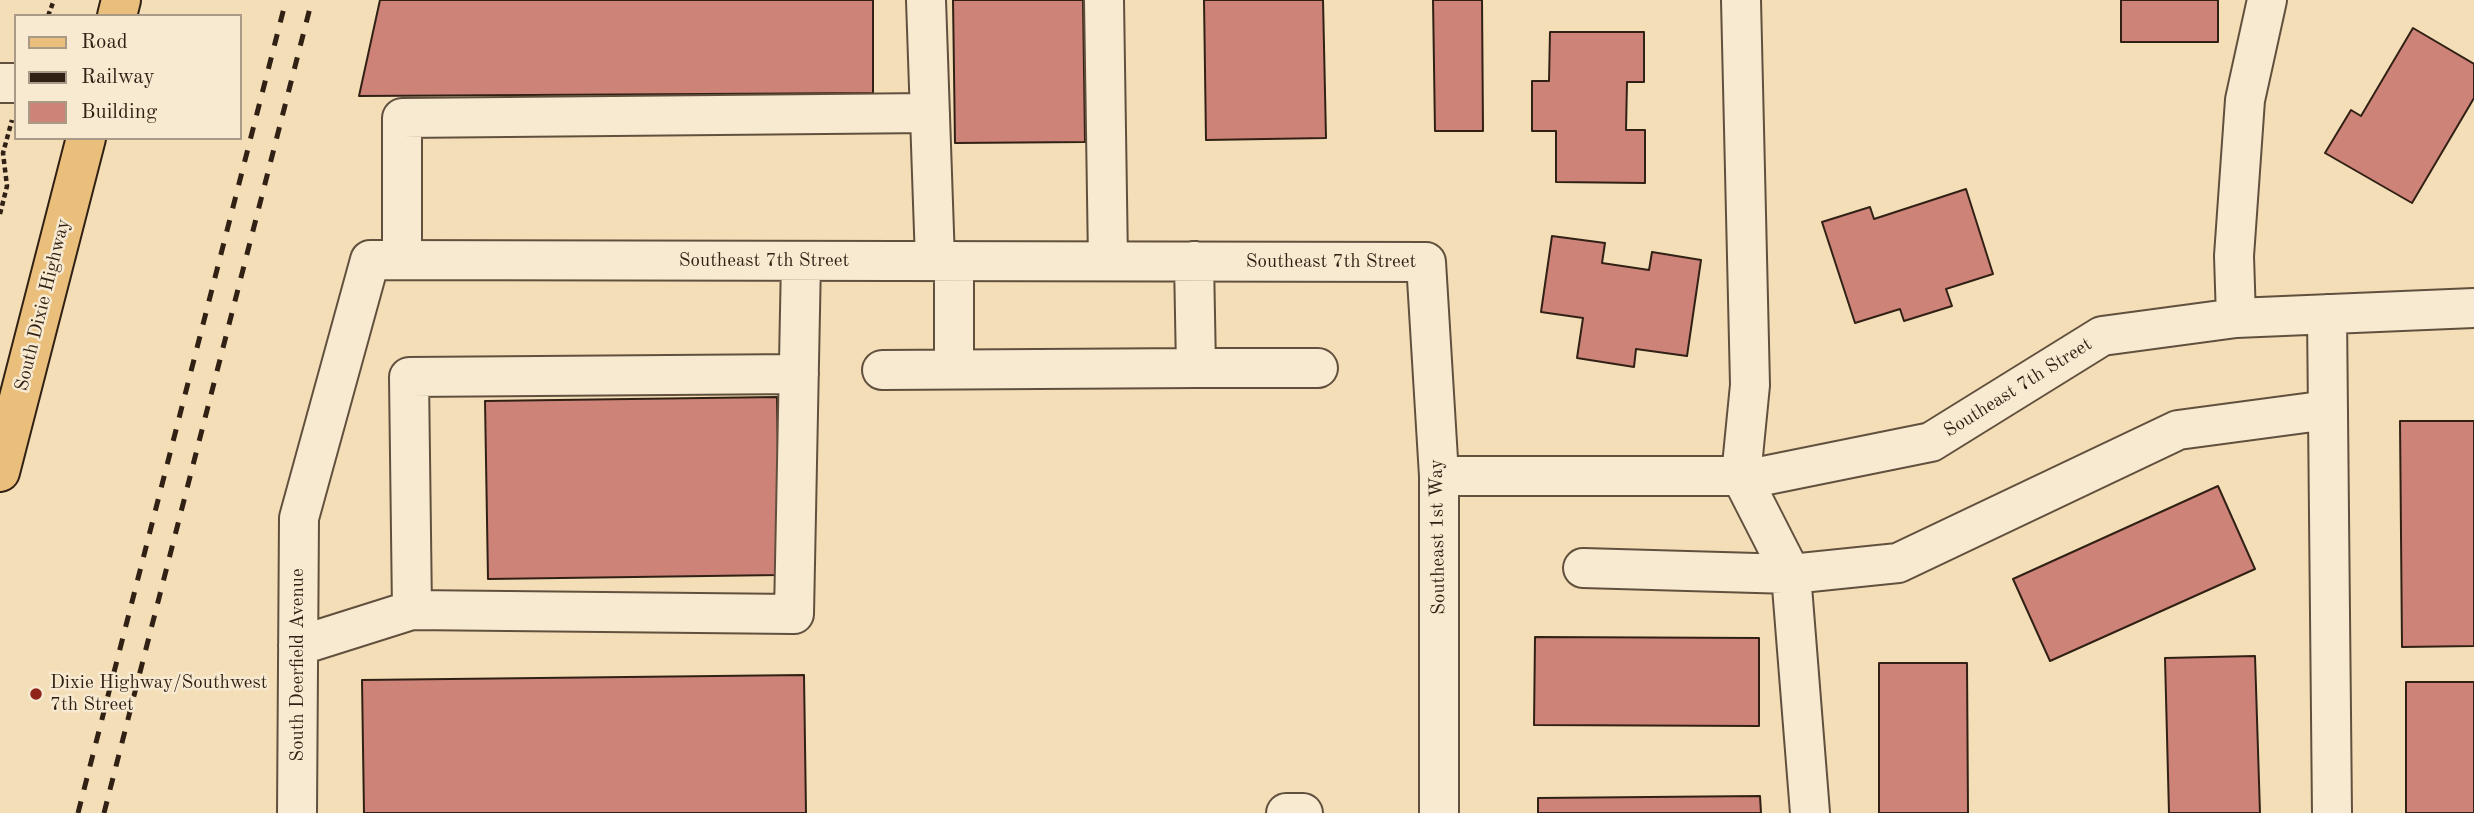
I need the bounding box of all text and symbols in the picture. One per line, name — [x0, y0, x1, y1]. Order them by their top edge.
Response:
legend — [14, 14, 242, 140]
text: Road — [81, 32, 128, 53]
text: Railway — [81, 67, 155, 88]
text: Building — [81, 102, 157, 123]
street label: South Dixie Highway — [11, 217, 75, 393]
street label: Southeast 7th Street — [679, 250, 849, 272]
street label: Southeast 7th Street — [1246, 251, 1416, 273]
street label: Southeast 7th Street — [1940, 333, 2096, 443]
street label: Southeast 1st Way — [1425, 459, 1451, 615]
street label: South Deerfield Avenue — [287, 568, 309, 762]
place label: Dixie Highway/Southwest 7th Street — [50, 672, 267, 716]
marker: Dixie Highway/Southwest 7th Street — [28, 686, 44, 702]

